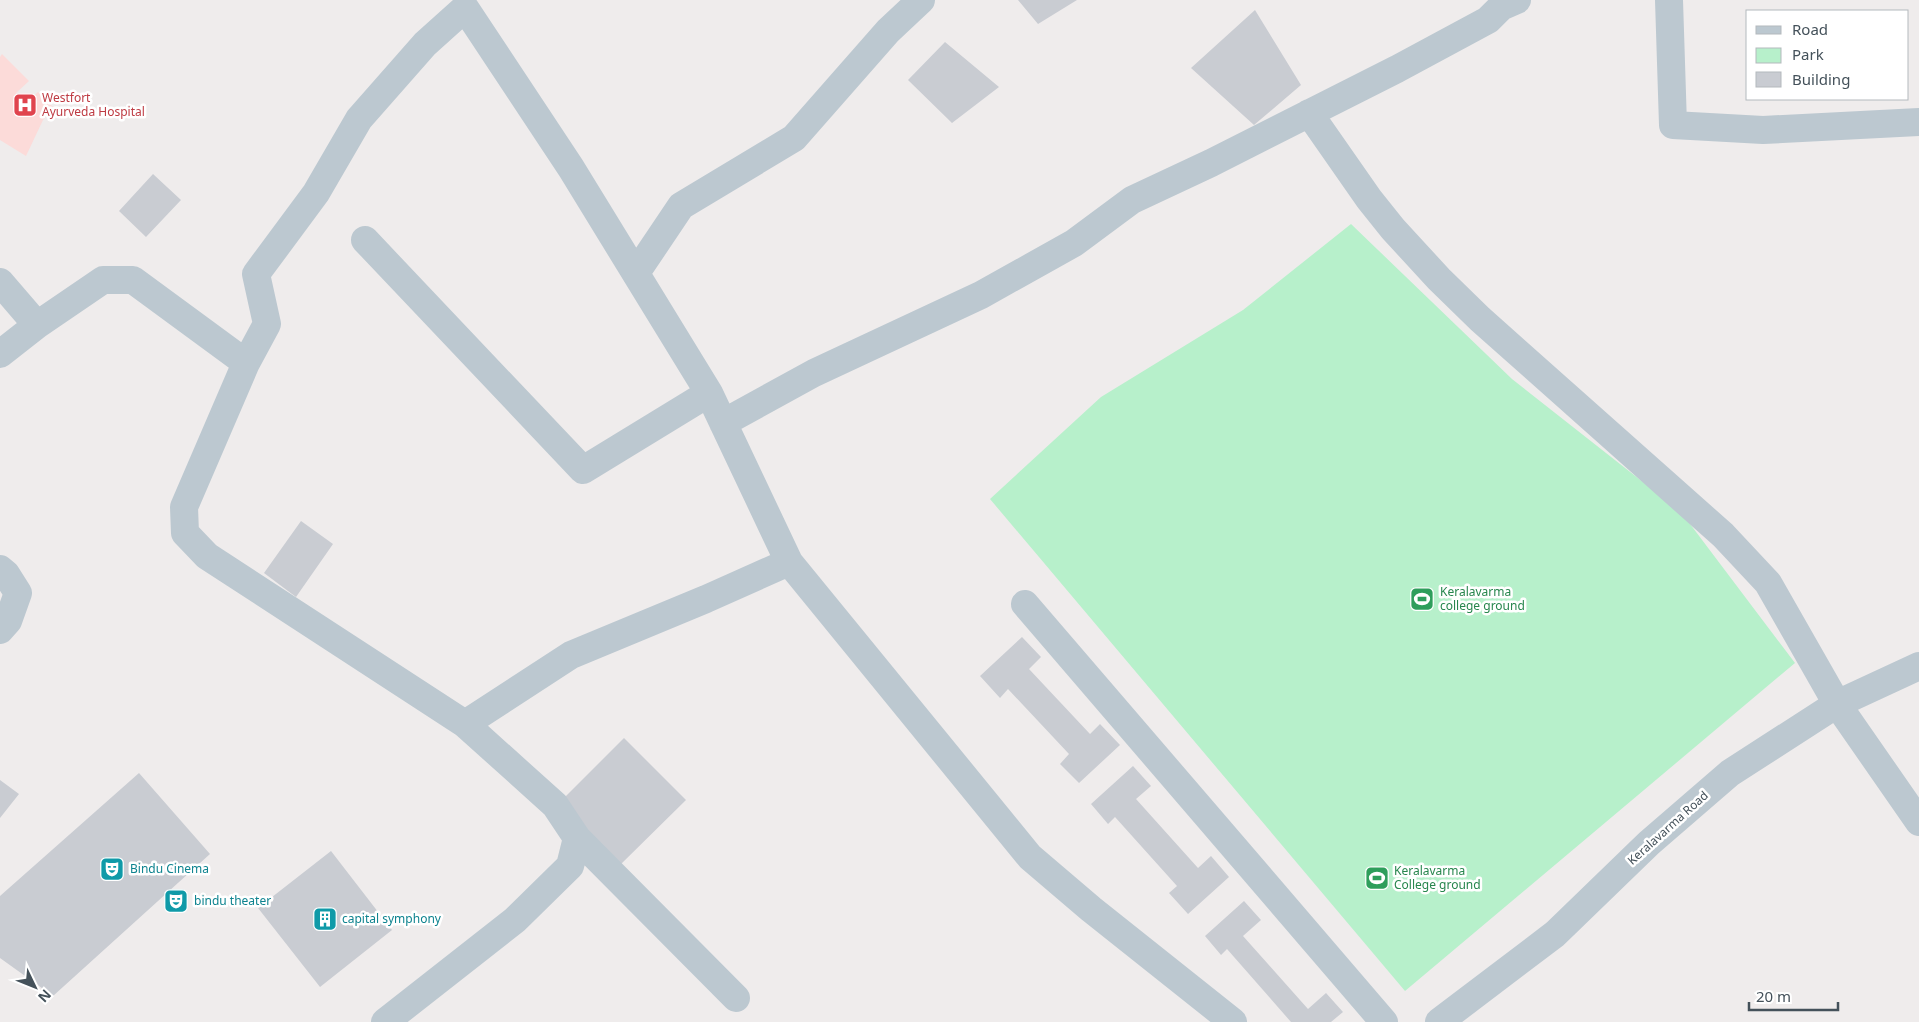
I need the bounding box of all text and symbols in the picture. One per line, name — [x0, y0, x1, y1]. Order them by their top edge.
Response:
legend — [1746, 10, 1909, 100]
text: Road — [1792, 19, 1828, 39]
text: Park — [1792, 44, 1824, 64]
text: Building — [1792, 69, 1850, 89]
place label: Westfort Ayurveda Hospital — [42, 89, 145, 120]
hospital icon: Westfort Ayurveda Hospital — [12, 92, 38, 118]
place label: Keralavarma college ground — [1440, 583, 1525, 614]
sports icon: Keralavarma college ground — [1409, 586, 1435, 612]
street label: Keralavarma Road — [1624, 787, 1712, 868]
theatre icon: Bindu Cinema — [99, 856, 125, 882]
place label: Bindu Cinema — [130, 860, 209, 877]
place label: Keralavarma College ground — [1394, 862, 1481, 893]
sports icon: Keralavarma College ground — [1364, 865, 1390, 891]
theatre icon: bindu theater — [163, 888, 189, 914]
place label: bindu theater — [194, 892, 271, 909]
building icon: capital symphony — [312, 906, 338, 932]
place label: capital symphony — [342, 910, 442, 927]
north arrow — [10, 962, 60, 1012]
scale bar — [1749, 980, 1838, 1012]
text: N — [34, 986, 56, 1007]
text: 20 m — [1756, 986, 1791, 1006]

